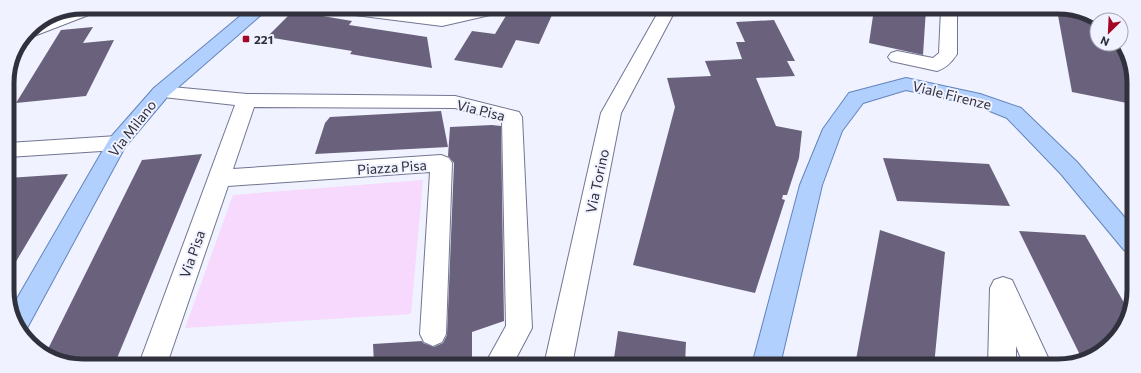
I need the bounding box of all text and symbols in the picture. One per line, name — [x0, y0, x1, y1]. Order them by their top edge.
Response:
north arrow — [1089, 12, 1129, 52]
place label: 221 — [254, 32, 273, 46]
marker: 221 — [241, 34, 251, 44]
text: N — [1098, 34, 1111, 49]
street label: Viale Firenze — [911, 77, 993, 113]
street label: Via Milano — [105, 96, 159, 160]
street label: Via Pisa — [455, 96, 507, 124]
street label: Via Torino — [582, 147, 612, 215]
street label: Piazza Pisa — [357, 156, 427, 178]
street label: Via Pisa — [176, 228, 208, 280]

